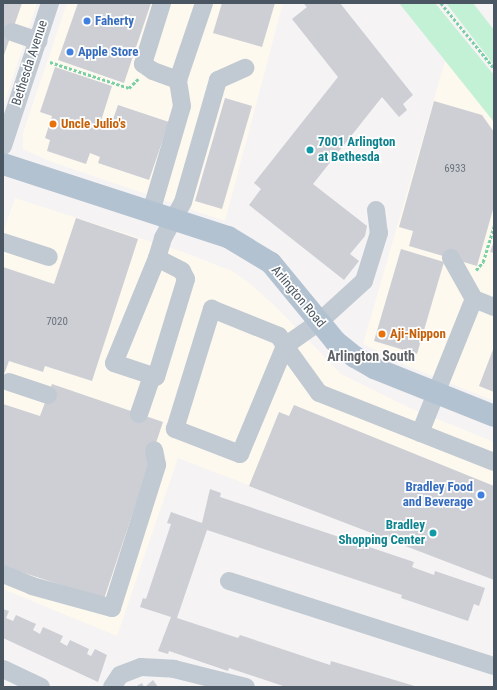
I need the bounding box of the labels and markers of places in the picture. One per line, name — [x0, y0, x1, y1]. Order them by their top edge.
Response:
place label: Faherty — [95, 13, 134, 29]
marker: Faherty — [82, 16, 92, 26]
place label: Apple Store — [78, 44, 139, 60]
marker: Apple Store — [65, 47, 75, 57]
place label: Uncle Julio's — [61, 116, 126, 132]
marker: Uncle Julio's — [48, 119, 58, 129]
place label: 7001 Arlington at Bethesda — [318, 135, 396, 166]
marker: 7001 Arlington at Bethesda — [305, 145, 315, 155]
place label: Aji-Nippon — [390, 326, 446, 342]
marker: Aji-Nippon — [377, 329, 387, 339]
place label: Bradley Food and Beverage — [403, 480, 473, 511]
marker: Bradley Food and Beverage — [476, 490, 486, 500]
place label: Bradley Shopping Center — [338, 518, 425, 549]
marker: Bradley Shopping Center — [428, 528, 438, 538]

